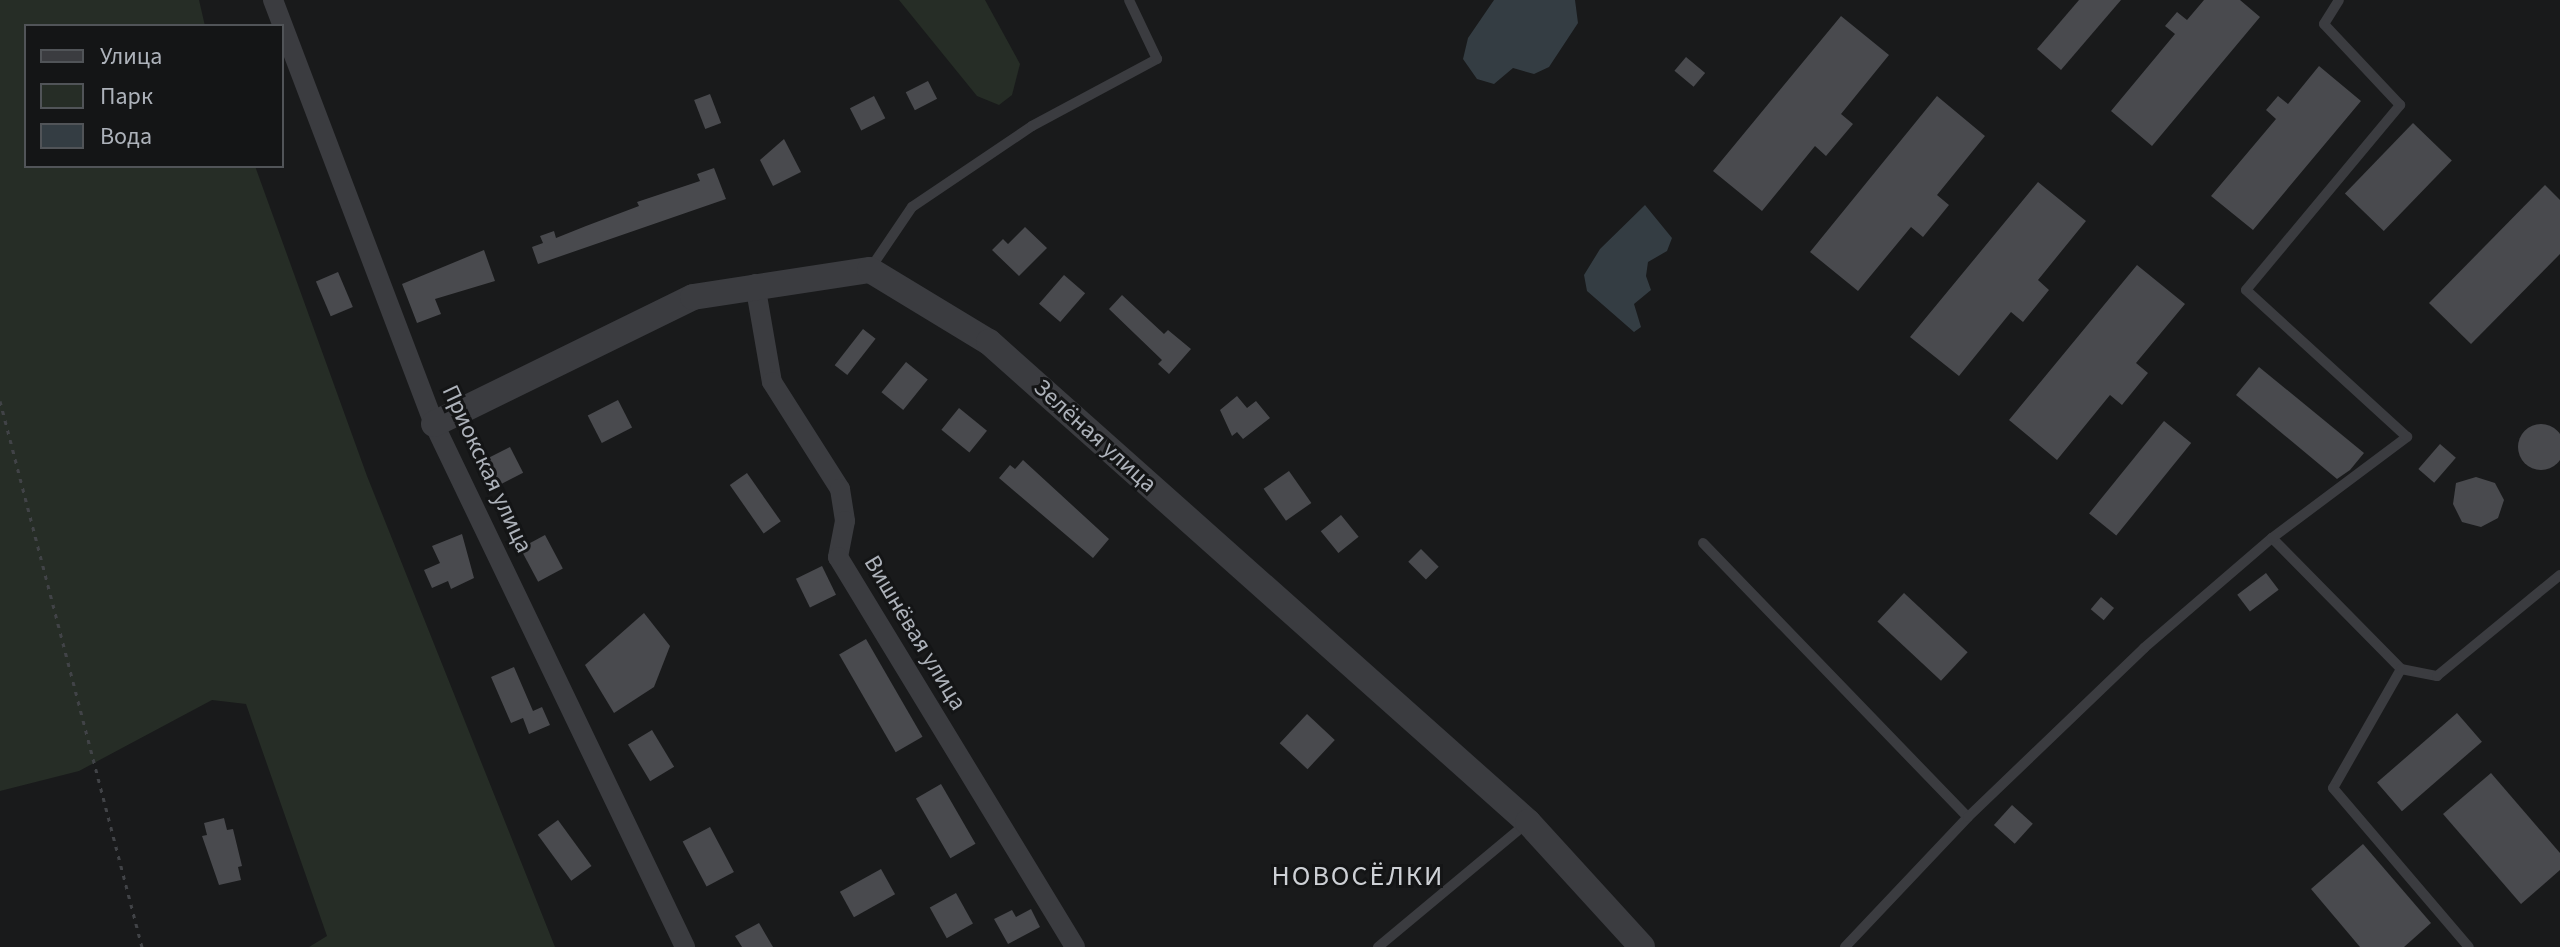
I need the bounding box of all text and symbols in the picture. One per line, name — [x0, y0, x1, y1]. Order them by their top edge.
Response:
legend — [24, 24, 284, 168]
text: Улица — [100, 39, 162, 74]
text: Парк — [100, 79, 153, 114]
text: Вода — [100, 119, 152, 154]
street label: Зелёная улица — [1028, 373, 1162, 499]
street label: Приокская улица — [436, 381, 538, 557]
street label: Вишнёвая улица — [857, 550, 973, 716]
district label: НОВОСЁЛКИ — [1272, 859, 1444, 893]

